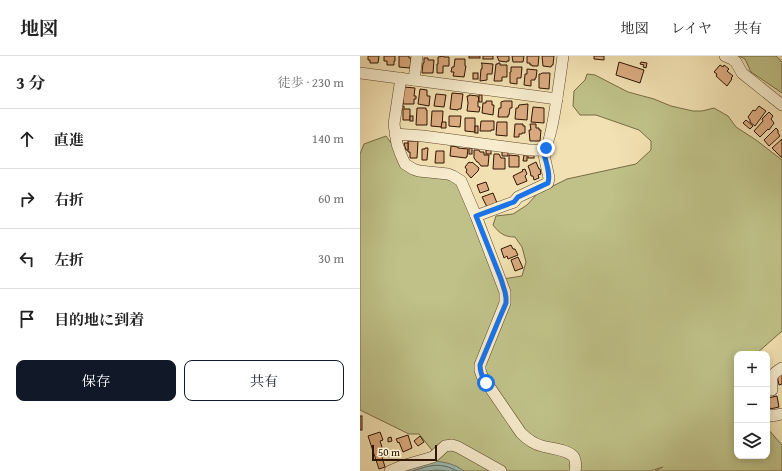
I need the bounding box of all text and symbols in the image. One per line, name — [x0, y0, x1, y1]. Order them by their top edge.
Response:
text: 地図 — [20, 14, 58, 42]
text: 地図 — [621, 18, 649, 38]
text: レイヤ — [671, 18, 712, 38]
text: 共有 — [734, 18, 762, 38]
text: 3 分 — [16, 70, 46, 95]
text: 徒歩 · 230 m — [278, 73, 344, 92]
icon: ahead — [16, 128, 38, 150]
text: 直進 — [54, 129, 84, 150]
text: 140 m — [312, 129, 344, 148]
route end — [537, 139, 555, 157]
icon: right — [16, 188, 38, 210]
text: 右折 — [54, 189, 84, 210]
text: 60 m — [318, 189, 344, 208]
icon: left — [16, 248, 38, 270]
text: 左折 — [54, 249, 84, 270]
text: 30 m — [318, 249, 344, 268]
icon: arrive — [16, 308, 38, 330]
text: 目的地に到着 — [54, 309, 144, 330]
map controls — [734, 351, 770, 459]
button: + — [734, 351, 770, 387]
button: 保存 — [16, 360, 176, 401]
button: 共有 — [184, 360, 344, 401]
route start — [477, 374, 495, 392]
button: − — [734, 387, 770, 423]
button: layers — [734, 423, 770, 459]
scale bar — [372, 443, 437, 462]
text: 50 m — [378, 444, 400, 460]

